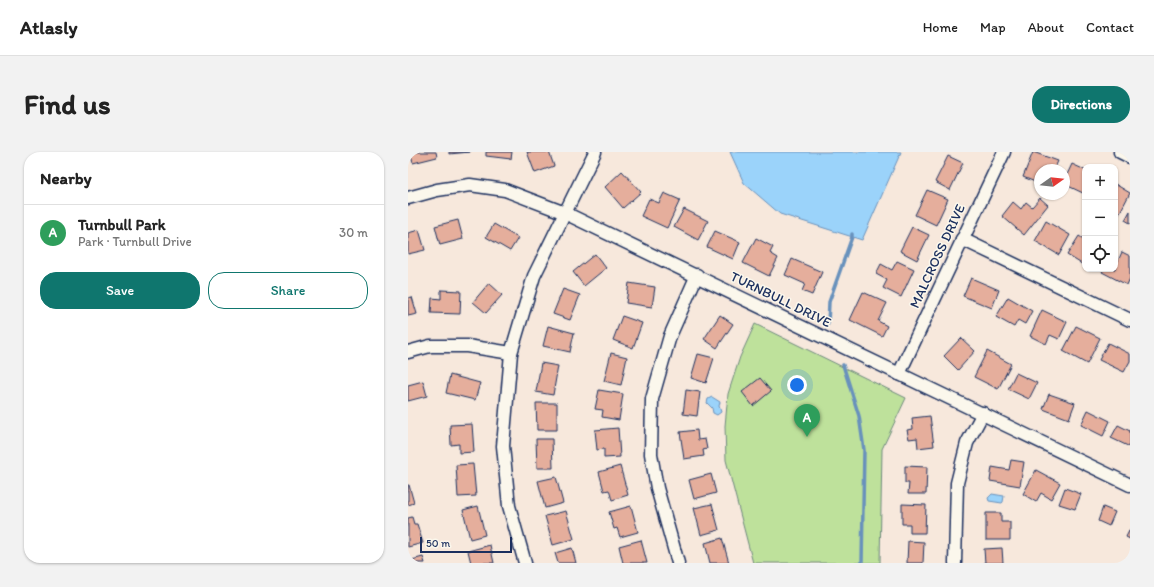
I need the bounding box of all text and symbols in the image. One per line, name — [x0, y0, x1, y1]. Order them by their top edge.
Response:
text: Atlasly — [20, 16, 77, 39]
text: Home — [923, 19, 958, 36]
text: Map — [980, 19, 1006, 36]
text: About — [1028, 19, 1064, 36]
text: Contact — [1086, 19, 1134, 36]
button: Directions — [1032, 86, 1130, 123]
text: Find us — [24, 87, 111, 121]
north arrow — [1034, 164, 1070, 200]
map controls — [1082, 164, 1118, 272]
button: + — [1082, 164, 1118, 200]
text: Nearby — [40, 168, 92, 188]
button: − — [1082, 200, 1118, 236]
street label: MALCROSS DRIVE — [906, 201, 969, 311]
text: Turnbull Park — [78, 216, 166, 234]
text: A — [49, 225, 57, 240]
text: 30 m — [339, 225, 368, 240]
text: Park · Turnbull Drive — [78, 234, 192, 249]
button: locate — [1082, 236, 1118, 272]
street label: TURNBULL DRIVE — [728, 268, 834, 331]
button: Save — [40, 272, 200, 309]
button: Share — [208, 272, 368, 309]
your location — [787, 375, 807, 395]
pin: A — [794, 404, 820, 437]
scale bar — [420, 535, 512, 554]
text: 50 m — [426, 537, 450, 550]

